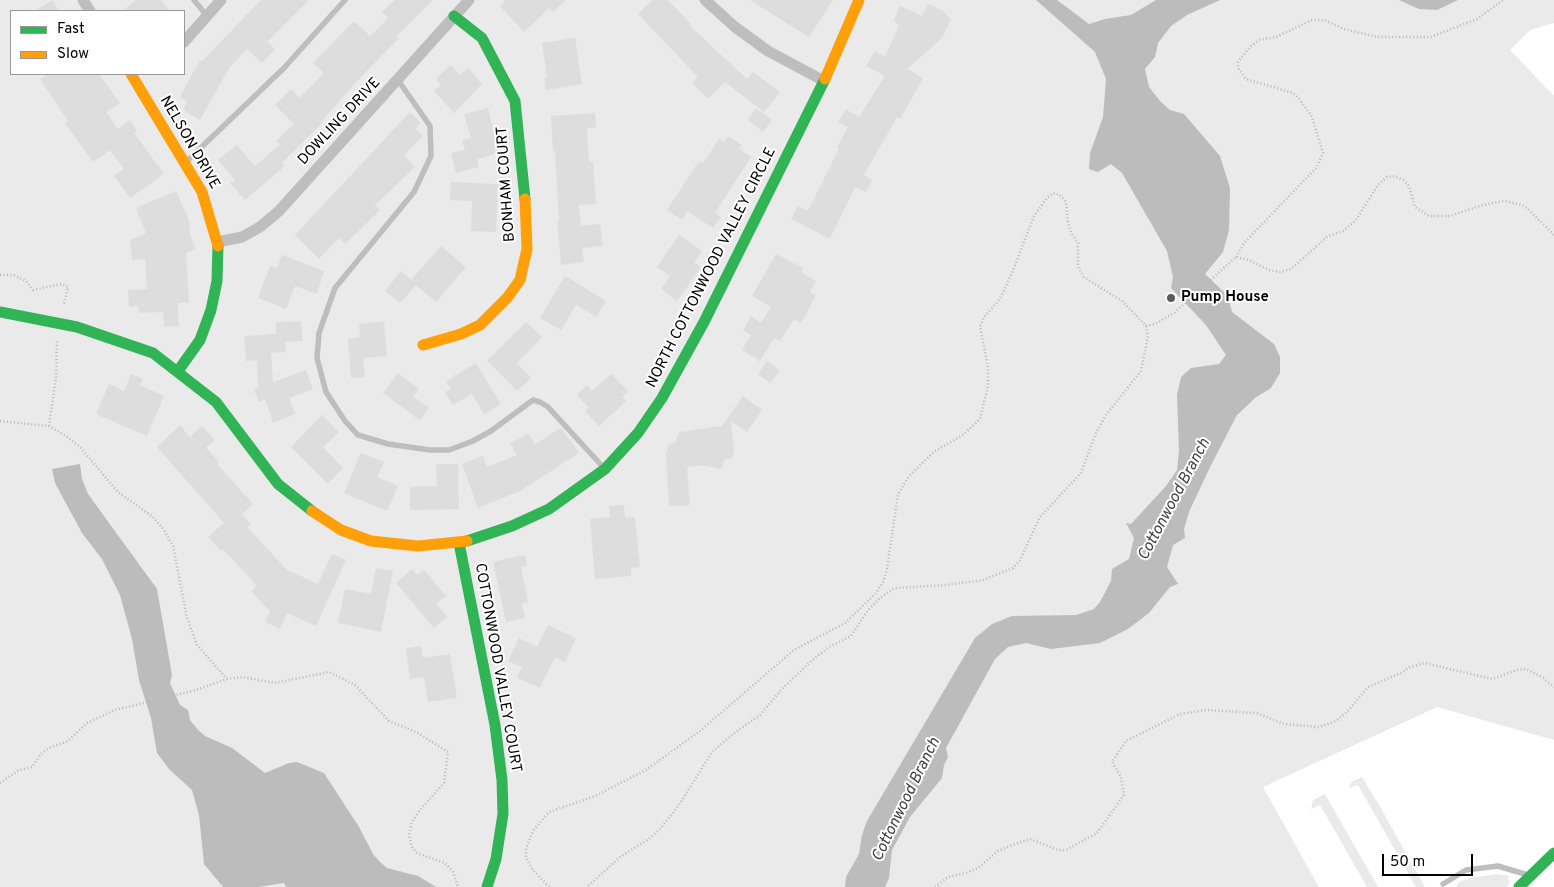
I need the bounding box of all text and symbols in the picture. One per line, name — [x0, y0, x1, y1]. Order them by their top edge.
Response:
legend — [10, 10, 185, 75]
text: Fast — [57, 20, 85, 39]
text: Slow — [57, 45, 89, 64]
street label: DOWLING DRIVE — [295, 75, 385, 169]
street label: NELSON DRIVE — [155, 93, 223, 193]
street label: BONHAM COURT — [494, 125, 520, 243]
street label: NORTH COTTONWOOD VALLEY CIRCLE — [643, 145, 781, 391]
place label: Pump House — [1181, 289, 1269, 307]
marker: Pump House — [1165, 292, 1177, 304]
water label: Cottonwood Branch — [1135, 436, 1215, 564]
street label: COTTONWOOD VALLEY COURT — [470, 562, 524, 774]
water label: Cottonwood Branch — [869, 735, 945, 865]
scale bar — [1384, 844, 1475, 876]
text: 50 m — [1390, 853, 1425, 872]

